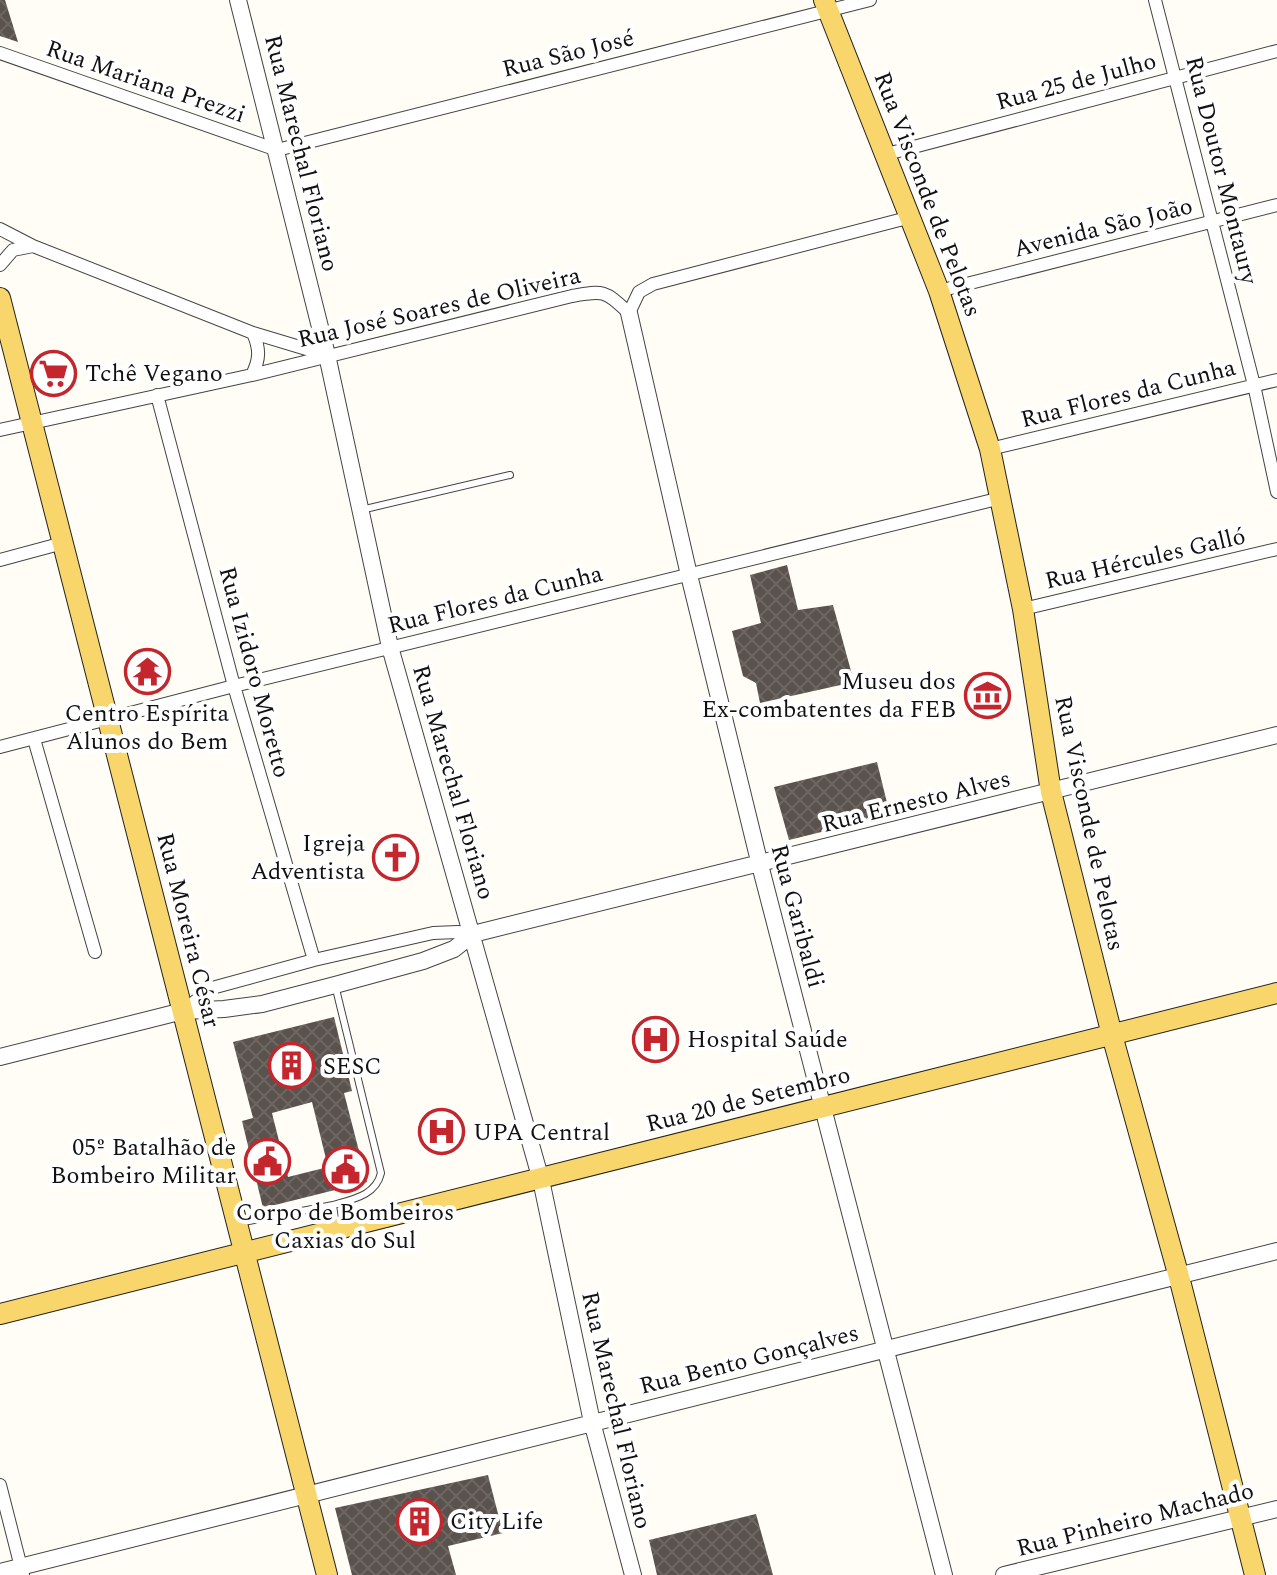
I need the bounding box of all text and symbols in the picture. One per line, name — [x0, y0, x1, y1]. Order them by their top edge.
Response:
street label: Rua São José — [498, 20, 638, 88]
street label: Rua Mariana Prezzi — [41, 31, 250, 133]
street label: Rua Marechal Floriano — [254, 31, 348, 275]
street label: Rua 25 de Julho — [992, 43, 1160, 121]
street label: Rua Doutor Montaury — [1175, 52, 1267, 289]
street label: Rua Visconde de Pelotas — [864, 66, 991, 322]
street label: Avenida São João — [1010, 188, 1197, 268]
street label: Rua José Soares de Oliveira — [294, 258, 585, 358]
supermarket icon: Tchê Vegano — [30, 349, 78, 397]
street label: Rua Flores da Cunha — [1017, 350, 1240, 438]
place label: Tchê Vegano — [85, 356, 223, 392]
street label: Rua Hércules Galló — [1041, 518, 1249, 600]
street label: Rua Flores da Cunha — [384, 556, 607, 644]
street label: Rua Izidoro Moretto — [209, 563, 300, 782]
temple icon: Centro Espírita Alunos do Bem — [123, 647, 171, 695]
street label: Rua Marechal Floriano — [402, 661, 504, 904]
place label: Museu dos Ex-combatentes da FEB — [701, 664, 956, 728]
museum icon: Museu dos Ex-combatentes da FEB — [963, 671, 1011, 719]
street label: Rua Visconde de Pelotas — [1044, 692, 1134, 954]
place label: Centro Espírita Alunos do Bem — [65, 696, 230, 760]
street label: Rua Ernesto Alves — [818, 761, 1015, 843]
place label: Igreja Adventista — [251, 826, 365, 890]
street label: Rua Moreira César — [146, 829, 230, 1032]
church icon: Igreja Adventista — [372, 833, 420, 881]
street label: Rua Garibaldi — [761, 840, 834, 992]
hospital icon: Hospital Saúde — [632, 1015, 680, 1063]
place label: Hospital Saúde — [687, 1022, 848, 1058]
building icon: SESC — [268, 1042, 316, 1090]
place label: SESC — [323, 1049, 382, 1085]
street label: Rua 20 de Setembro — [642, 1057, 854, 1143]
hospital icon: UPA Central — [418, 1108, 466, 1156]
place label: UPA Central — [473, 1115, 610, 1151]
place label: 05º Batalhão de Bombeiro Militar — [51, 1130, 236, 1194]
public building icon: 05º Batalhão de Bombeiro Militar — [243, 1137, 291, 1185]
public building icon: Corpo de Bombeiros Caxias do Sul — [321, 1146, 369, 1194]
place label: Corpo de Bombeiros Caxias do Sul — [236, 1195, 454, 1259]
street label: Rua Marechal Floriano — [571, 1288, 661, 1533]
street label: Rua Bento Gonçalves — [636, 1315, 863, 1405]
street label: Rua Pinheiro Machado — [1013, 1473, 1258, 1567]
building icon: City Life — [395, 1497, 443, 1545]
place label: City Life — [450, 1504, 543, 1540]

